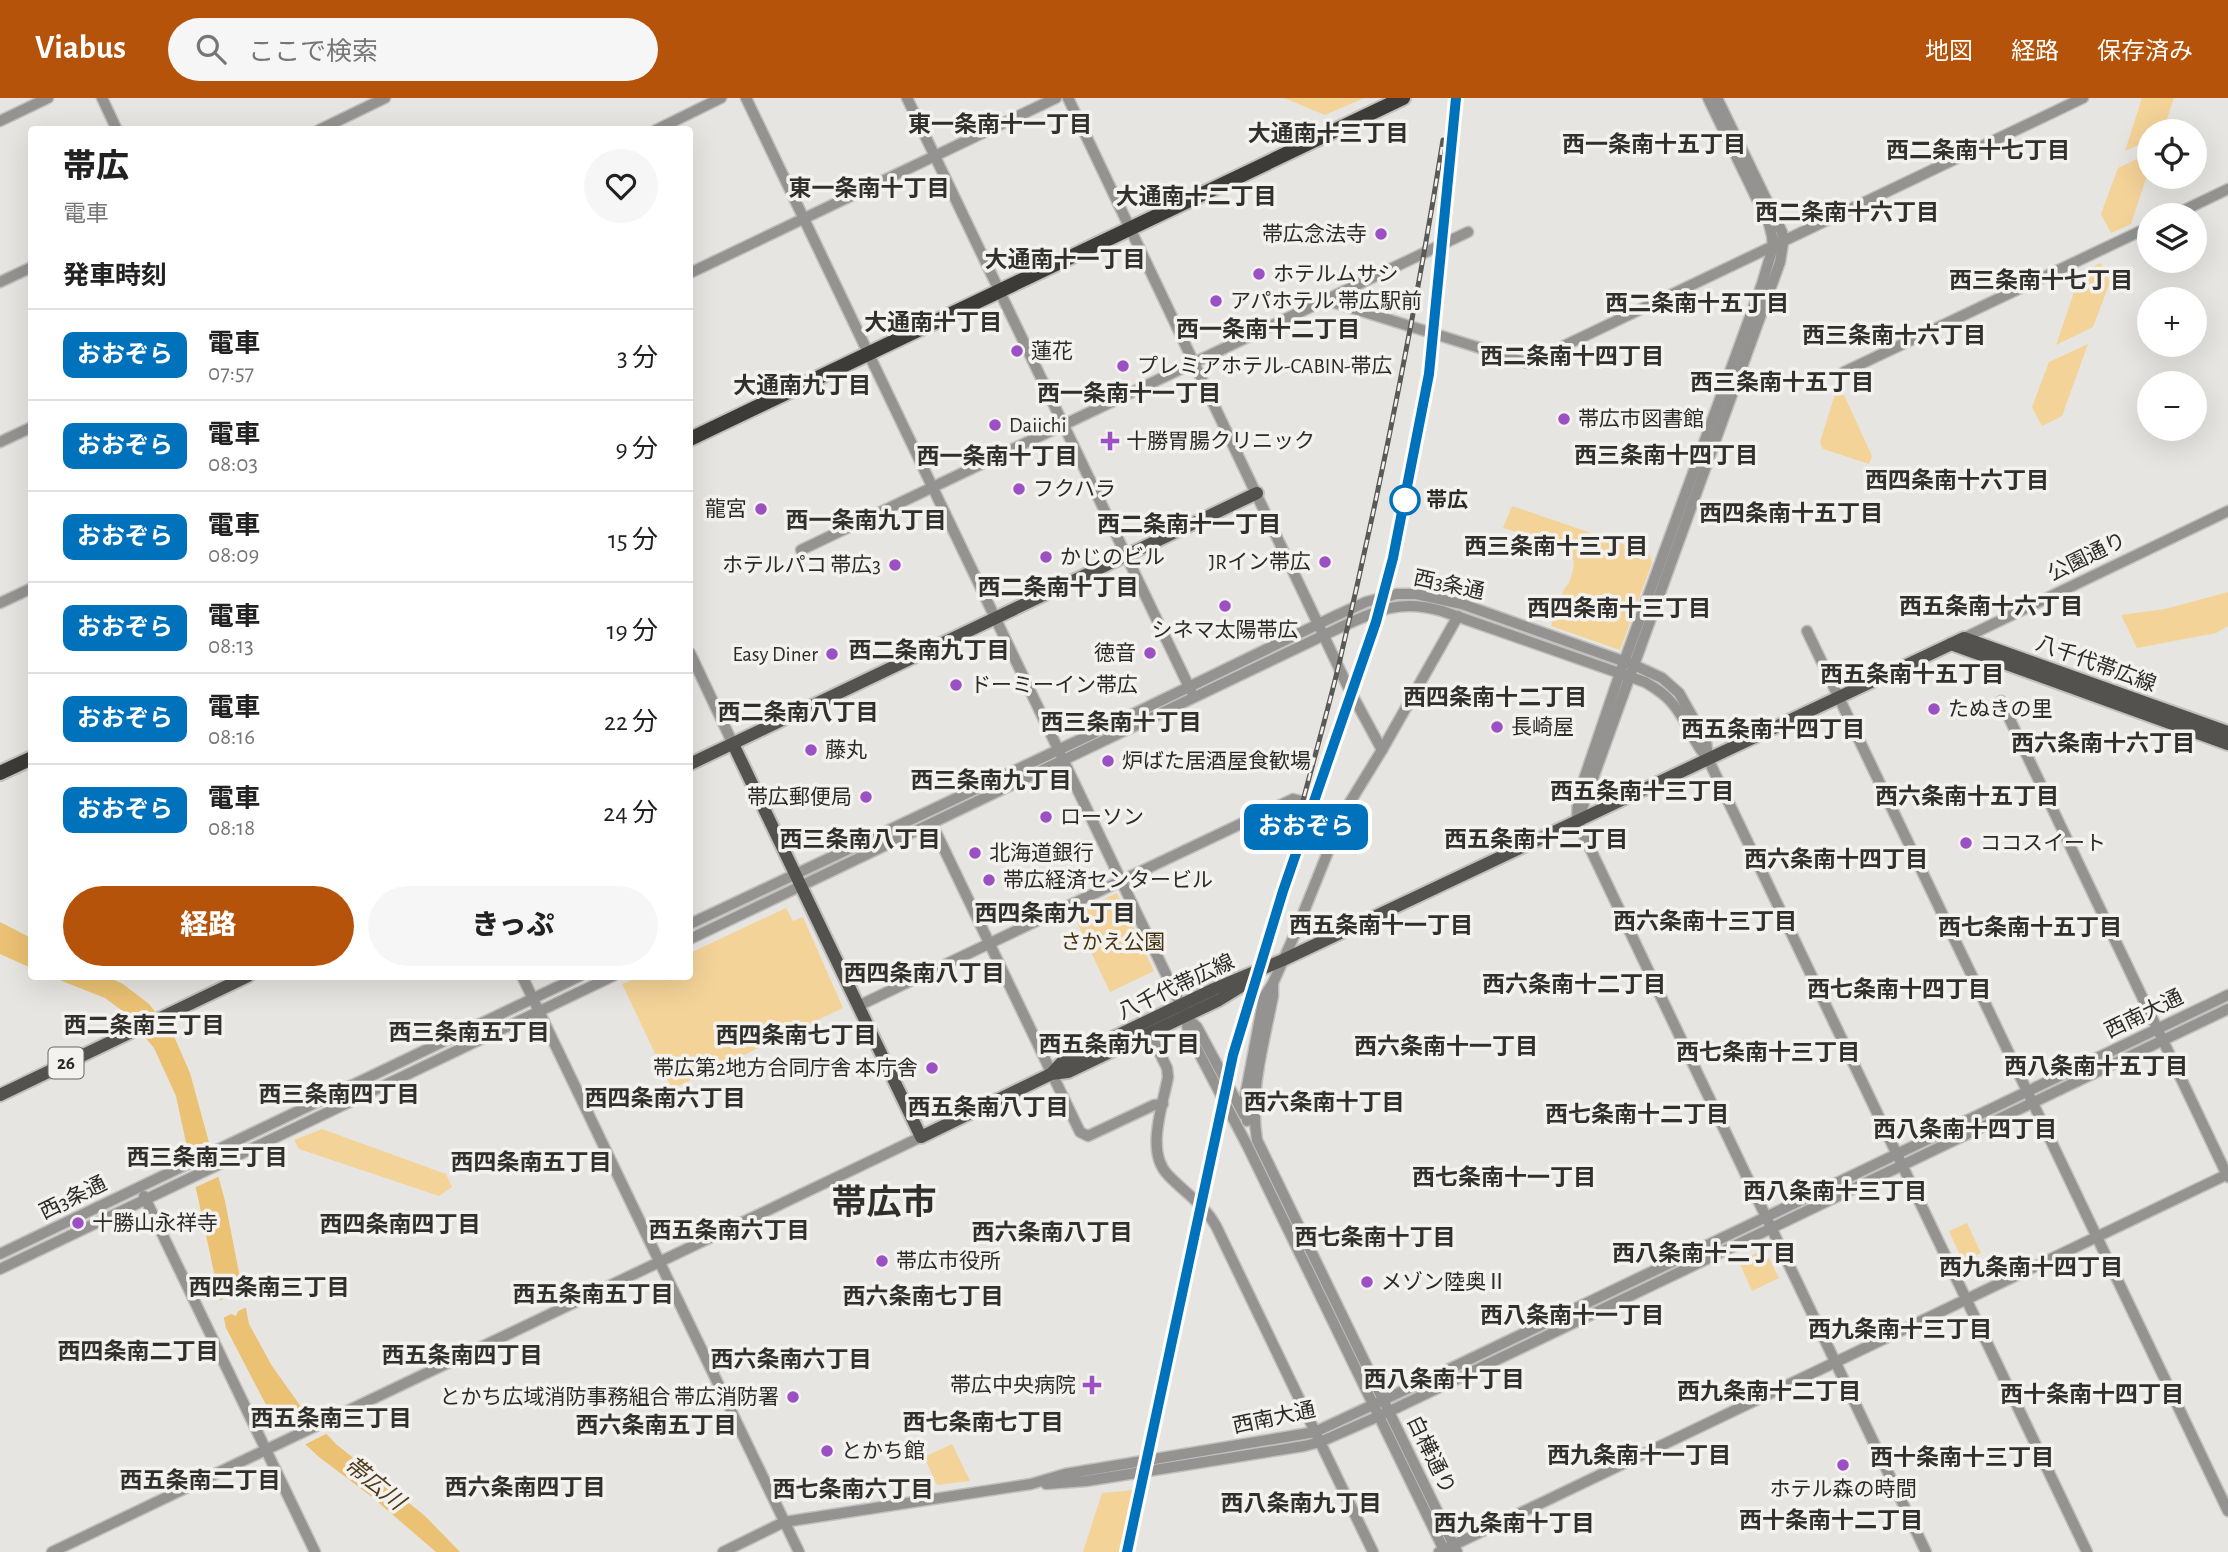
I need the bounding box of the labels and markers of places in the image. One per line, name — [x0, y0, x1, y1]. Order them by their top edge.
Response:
place label: 帯広念法寺 — [1262, 223, 1367, 245]
marker: 帯広念法寺 — [1373, 226, 1389, 242]
place label: ホテルムサシ — [1273, 264, 1399, 285]
marker: ホテルムサシ — [1251, 266, 1267, 282]
place label: アパホテル 帯広駅前 — [1230, 290, 1422, 312]
marker: アパホテル 帯広駅前 — [1208, 293, 1224, 309]
place label: 蓮花 — [1031, 340, 1073, 362]
marker: 蓮花 — [1009, 343, 1025, 359]
place label: プレミアホテル-CABIN-帯広 — [1137, 355, 1393, 377]
marker: プレミアホテル-CABIN-帯広 — [1115, 358, 1131, 374]
place label: 帯広市図書館 — [1578, 408, 1704, 430]
marker: 帯広市図書館 — [1556, 411, 1572, 427]
place label: Daiichi — [1009, 415, 1067, 436]
marker: Daiichi — [987, 417, 1003, 433]
place label: 十勝胃腸クリニック — [1126, 430, 1315, 452]
marker: 十勝胃腸クリニック — [1100, 431, 1120, 451]
place label: フクハラ — [1033, 478, 1116, 500]
marker: フクハラ — [1011, 481, 1027, 497]
marker: 帯広 — [1390, 485, 1420, 515]
place label: 帯広 — [1426, 489, 1468, 511]
place label: 龍宮 — [705, 498, 747, 520]
marker: 龍宮 — [753, 501, 769, 517]
place label: かじのビル — [1060, 546, 1165, 568]
marker: かじのビル — [1038, 549, 1054, 565]
place label: JRイン帯広 — [1209, 551, 1311, 573]
place label: ホテルパコ 帯広3 — [722, 554, 881, 576]
marker: JRイン帯広 — [1317, 554, 1333, 570]
marker: ホテルパコ 帯広3 — [887, 557, 903, 573]
marker: シネマ太陽帯広 — [1217, 598, 1233, 614]
place label: シネマ太陽帯広 — [1152, 619, 1299, 641]
place label: 徳音 — [1094, 642, 1136, 664]
place label: Easy Diner — [732, 644, 818, 665]
marker: 徳音 — [1142, 645, 1158, 661]
marker: Easy Diner — [824, 646, 840, 662]
place label: ドーミーイン帯広 — [970, 674, 1138, 696]
marker: ドーミーイン帯広 — [948, 677, 964, 693]
place label: たぬきの里 — [1948, 699, 2053, 720]
marker: たぬきの里 — [1926, 701, 1942, 717]
place label: 長崎屋 — [1511, 716, 1574, 738]
marker: 長崎屋 — [1489, 719, 1505, 735]
place label: 藤丸 — [825, 739, 867, 761]
marker: 藤丸 — [803, 742, 819, 758]
place label: 炉ばた居酒屋食歓場 — [1122, 750, 1311, 772]
marker: 炉ばた居酒屋食歓場 — [1100, 753, 1116, 769]
place label: 帯広郵便局 — [747, 786, 852, 808]
marker: 帯広郵便局 — [858, 789, 874, 805]
place label: ローソン — [1060, 807, 1144, 828]
marker: ローソン — [1038, 809, 1054, 825]
place label: ココスイート — [1980, 833, 2106, 854]
marker: ココスイート — [1958, 835, 1974, 851]
place label: 北海道銀行 — [989, 842, 1094, 864]
marker: 北海道銀行 — [967, 845, 983, 861]
place label: 帯広経済センタービル — [1003, 869, 1213, 891]
marker: 帯広経済センタービル — [981, 872, 997, 888]
place label: 帯広第2地方合同庁舎 本庁舎 — [653, 1057, 918, 1079]
marker: 帯広第2地方合同庁舎 本庁舎 — [924, 1060, 940, 1076]
place label: 十勝山永祥寺 — [92, 1212, 218, 1234]
marker: 十勝山永祥寺 — [70, 1215, 86, 1231]
place label: 帯広市役所 — [896, 1250, 1001, 1272]
marker: 帯広市役所 — [874, 1253, 890, 1269]
place label: メゾン陸奥Ⅱ — [1381, 1271, 1507, 1293]
marker: メゾン陸奥Ⅱ — [1359, 1274, 1375, 1290]
place label: 帯広中央病院 — [950, 1374, 1076, 1396]
marker: 帯広中央病院 — [1082, 1375, 1102, 1395]
place label: とかち広域消防事務組合 帯広消防署 — [440, 1386, 779, 1408]
marker: とかち広域消防事務組合 帯広消防署 — [785, 1389, 801, 1405]
place label: とかち館 — [841, 1440, 925, 1462]
marker: とかち館 — [819, 1443, 835, 1459]
marker: ホテル森の時間 — [1835, 1457, 1851, 1473]
place label: ホテル森の時間 — [1770, 1478, 1917, 1500]

